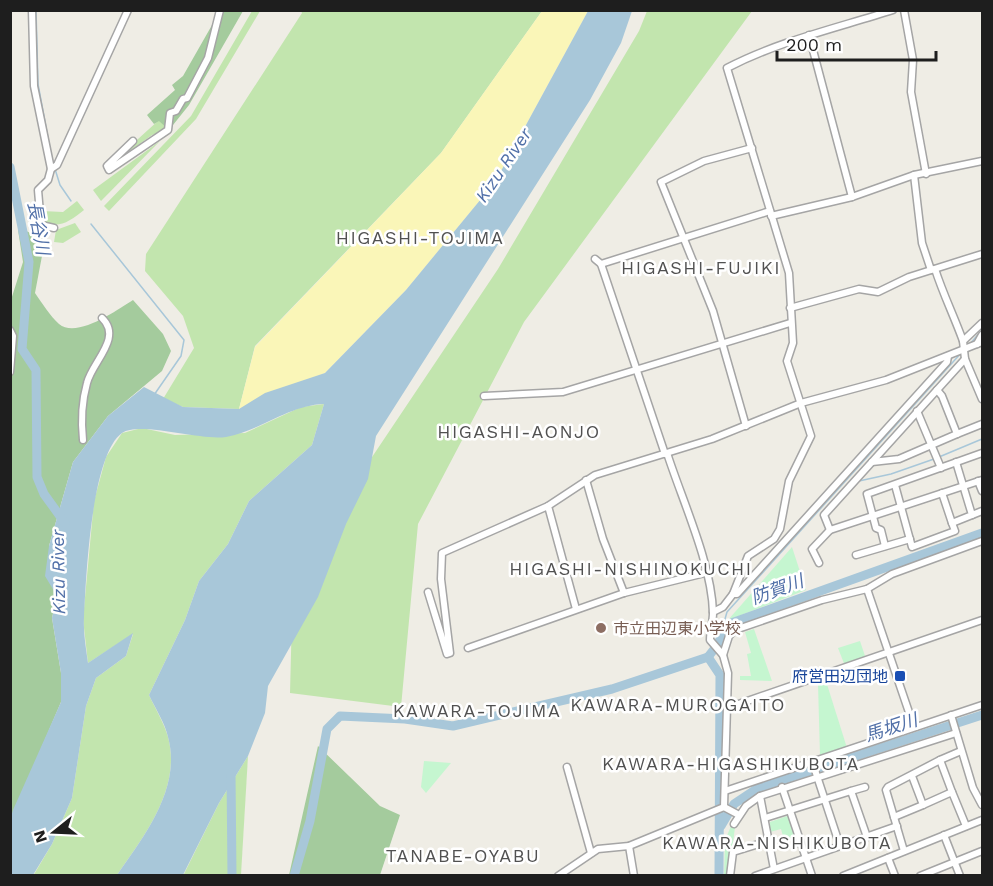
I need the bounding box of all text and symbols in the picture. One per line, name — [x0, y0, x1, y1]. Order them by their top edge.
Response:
scale bar — [777, 24, 936, 62]
text: 200 m — [786, 34, 842, 55]
water label: Kizu River — [471, 123, 536, 206]
water label: 長谷川 — [24, 200, 54, 258]
district label: HIGASHI-TOJIMA — [336, 227, 504, 248]
district label: HIGASHI-FUJIKI — [621, 257, 781, 278]
district label: HIGASHI-AONJO — [437, 421, 601, 442]
water label: Kizu River — [47, 528, 69, 615]
district label: HIGASHI-NISHINOKUCHI — [509, 558, 753, 579]
water label: 防賀川 — [748, 569, 808, 608]
place label: 市立田辺東小学校 — [613, 619, 741, 638]
marker: 市立田辺東小学校 — [594, 621, 608, 635]
place label: 府営田辺団地 — [792, 667, 888, 686]
marker: 府営田辺団地 — [893, 669, 907, 683]
district label: KAWARA-MUROGAITO — [570, 694, 786, 715]
district label: KAWARA-TOJIMA — [393, 700, 561, 721]
water label: 馬坂川 — [862, 708, 922, 745]
district label: KAWARA-HIGASHIKUBOTA — [602, 753, 860, 774]
north arrow — [24, 802, 84, 862]
text: N — [29, 828, 51, 845]
district label: KAWARA-NISHIKUBOTA — [662, 832, 892, 853]
district label: TANABE-OYABU — [386, 845, 540, 866]

